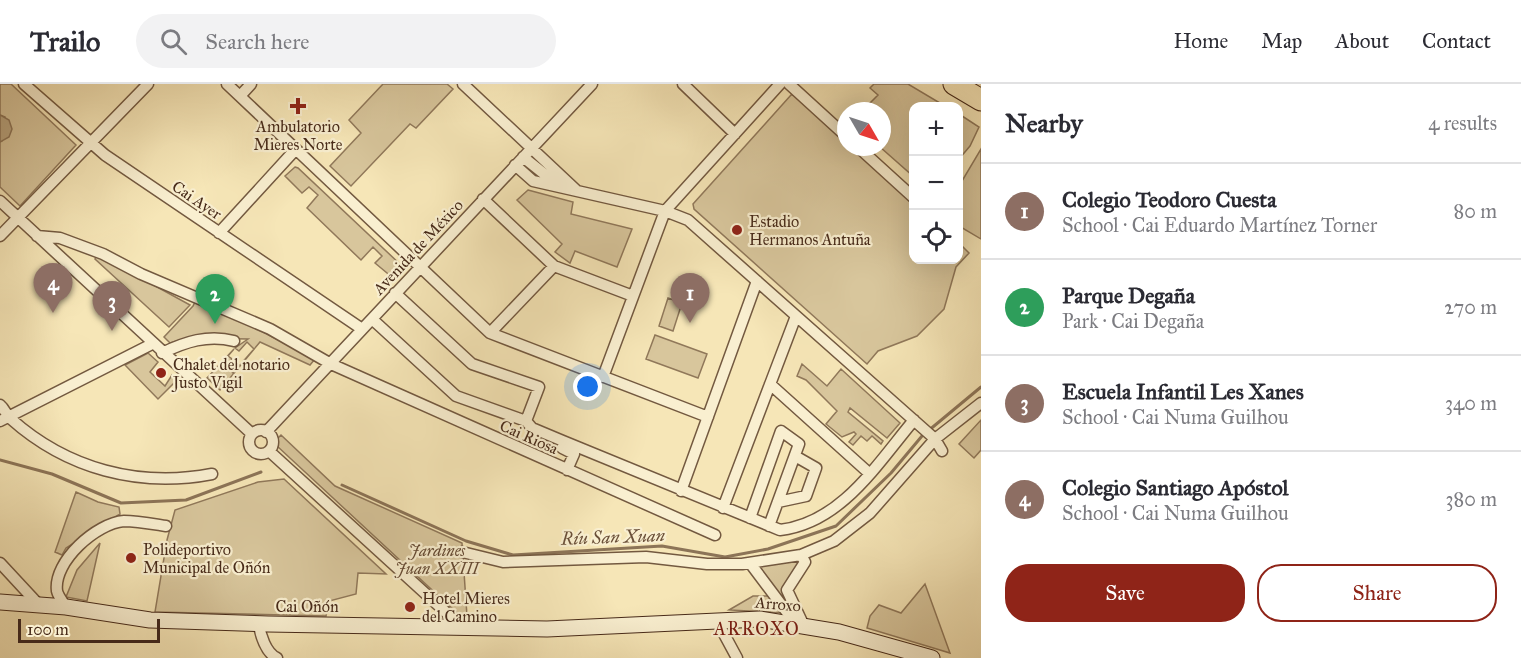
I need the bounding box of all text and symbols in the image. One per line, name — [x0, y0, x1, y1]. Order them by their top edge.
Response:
search box — [136, 14, 556, 68]
text: Trailo — [30, 24, 100, 59]
icon: search — [157, 25, 190, 58]
text: Search here — [205, 28, 309, 55]
text: Home — [1173, 28, 1228, 54]
text: Map — [1261, 28, 1302, 54]
text: About — [1335, 28, 1389, 54]
text: Contact — [1422, 28, 1491, 54]
marker: Ambulatorio Mieres Norte — [289, 97, 307, 115]
north arrow — [837, 102, 891, 156]
map controls — [909, 102, 963, 264]
button: + — [909, 102, 963, 156]
text: Nearby — [1005, 107, 1083, 139]
text: 4 results — [1428, 111, 1497, 135]
place label: Ambulatorio Mieres Norte — [253, 117, 343, 154]
button: − — [909, 156, 963, 210]
street label: Cai Ayer — [169, 177, 225, 223]
text: Colegio Teodoro Cuesta — [1062, 186, 1276, 213]
street label: Avenida de México — [368, 196, 467, 299]
text: 1 — [1021, 199, 1028, 223]
text: 80 m — [1454, 199, 1497, 223]
button: locate — [909, 210, 963, 264]
place label: Estadio Hermanos Antuña — [749, 212, 871, 249]
text: School · Cai Eduardo Martínez Torner — [1062, 213, 1377, 237]
marker: Estadio Hermanos Antuña — [730, 223, 744, 237]
pin: 4 — [34, 264, 72, 313]
pin: 2 — [196, 274, 234, 324]
pin: 1 — [670, 274, 710, 323]
pin: 3 — [92, 282, 132, 331]
text: Parque Degaña — [1062, 282, 1195, 309]
text: 2 — [1020, 295, 1029, 319]
text: 270 m — [1444, 295, 1497, 319]
text: Park · Cai Degaña — [1062, 309, 1204, 333]
place label: Chalet del notario Justo Vigil — [171, 355, 290, 393]
marker: Chalet del notario Justo Vigil — [154, 366, 168, 380]
your location — [573, 372, 602, 401]
text: Escuela Infantil Les Xanes — [1062, 378, 1304, 405]
text: 3 — [1021, 391, 1029, 415]
text: 340 m — [1445, 391, 1497, 415]
text: School · Cai Numa Guilhou — [1062, 405, 1289, 429]
street label: Cai Riosa — [497, 416, 561, 458]
text: Colegio Santiago Apóstol — [1062, 474, 1289, 501]
text: 4 — [1019, 487, 1030, 511]
text: 380 m — [1446, 487, 1497, 511]
text: School · Cai Numa Guilhou — [1062, 501, 1289, 525]
water label: Ríu San Xuan — [560, 524, 666, 550]
place label: Polideportivo Municipal de Oñón — [143, 540, 271, 577]
park label: Jardines Juan XXIII — [394, 541, 481, 578]
marker: Polideportivo Municipal de Oñón — [124, 551, 138, 565]
button: Save — [1005, 564, 1245, 622]
button: Share — [1257, 564, 1497, 622]
place label: Hotel Mieres del Camino — [422, 589, 510, 626]
street label: Arroxo — [753, 592, 802, 615]
street label: Cai Oñón — [275, 597, 339, 616]
marker: Hotel Mieres del Camino — [403, 600, 417, 614]
scale bar — [18, 616, 160, 644]
district label: ARROXO — [713, 618, 800, 640]
text: 100 m — [27, 620, 69, 639]

